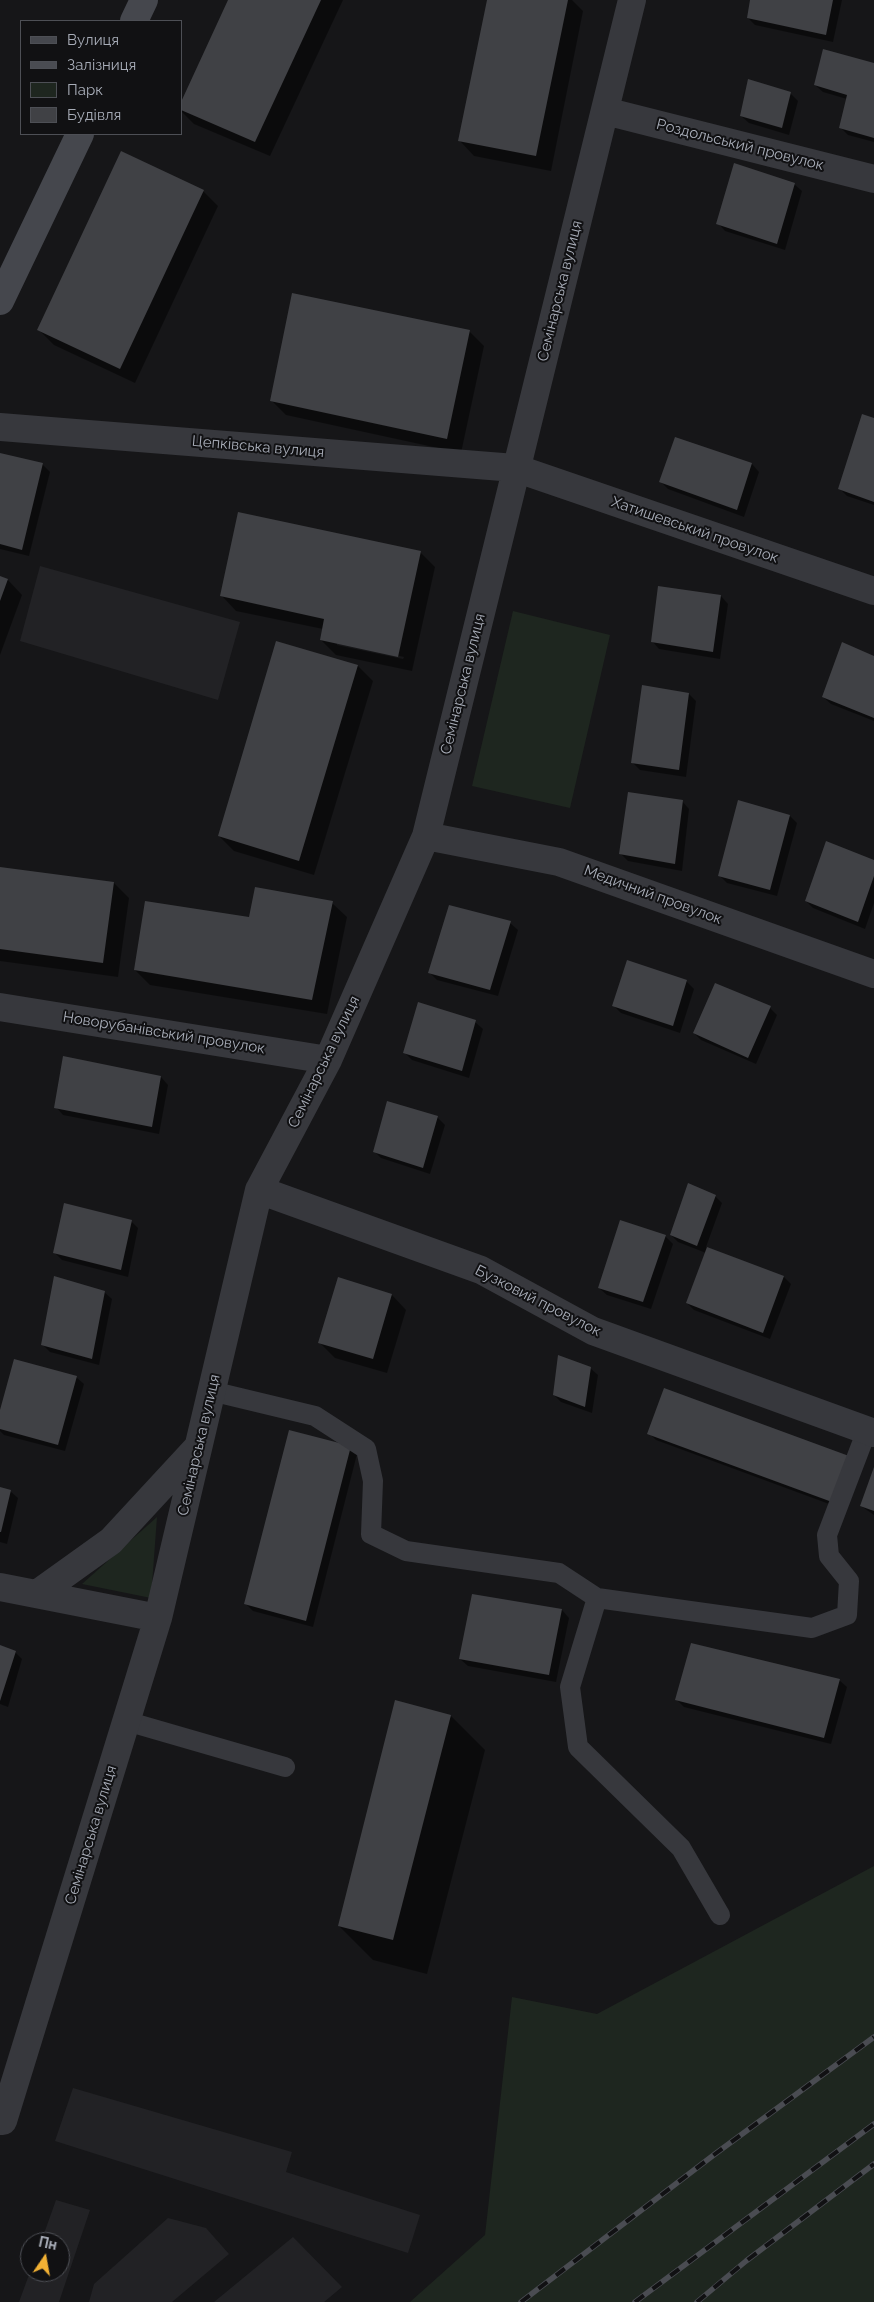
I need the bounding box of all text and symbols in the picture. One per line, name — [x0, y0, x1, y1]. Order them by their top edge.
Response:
legend — [20, 20, 182, 135]
text: Вулиця — [67, 31, 119, 49]
text: Залізниця — [67, 56, 136, 74]
text: Парк — [67, 81, 103, 99]
text: Будівля — [67, 106, 121, 124]
street label: Роздольський провулок — [655, 115, 825, 175]
street label: Семінарська вулиця — [534, 219, 586, 363]
street label: Цепківська вулиця — [191, 432, 325, 462]
street label: Хатишевський провулок — [609, 493, 781, 567]
street label: Семінарська вулиця — [437, 612, 489, 756]
street label: Медичний провулок — [581, 862, 725, 928]
street label: Семінарська вулиця — [284, 993, 364, 1131]
street label: Новорубанівський провулок — [62, 1008, 266, 1058]
street label: Бузковий провулок — [472, 1261, 604, 1341]
street label: Семінарська вулиця — [174, 1373, 224, 1517]
street label: Семінарська вулиця — [61, 1763, 121, 1907]
north arrow — [20, 2232, 70, 2282]
text: Пн — [37, 2234, 59, 2253]

